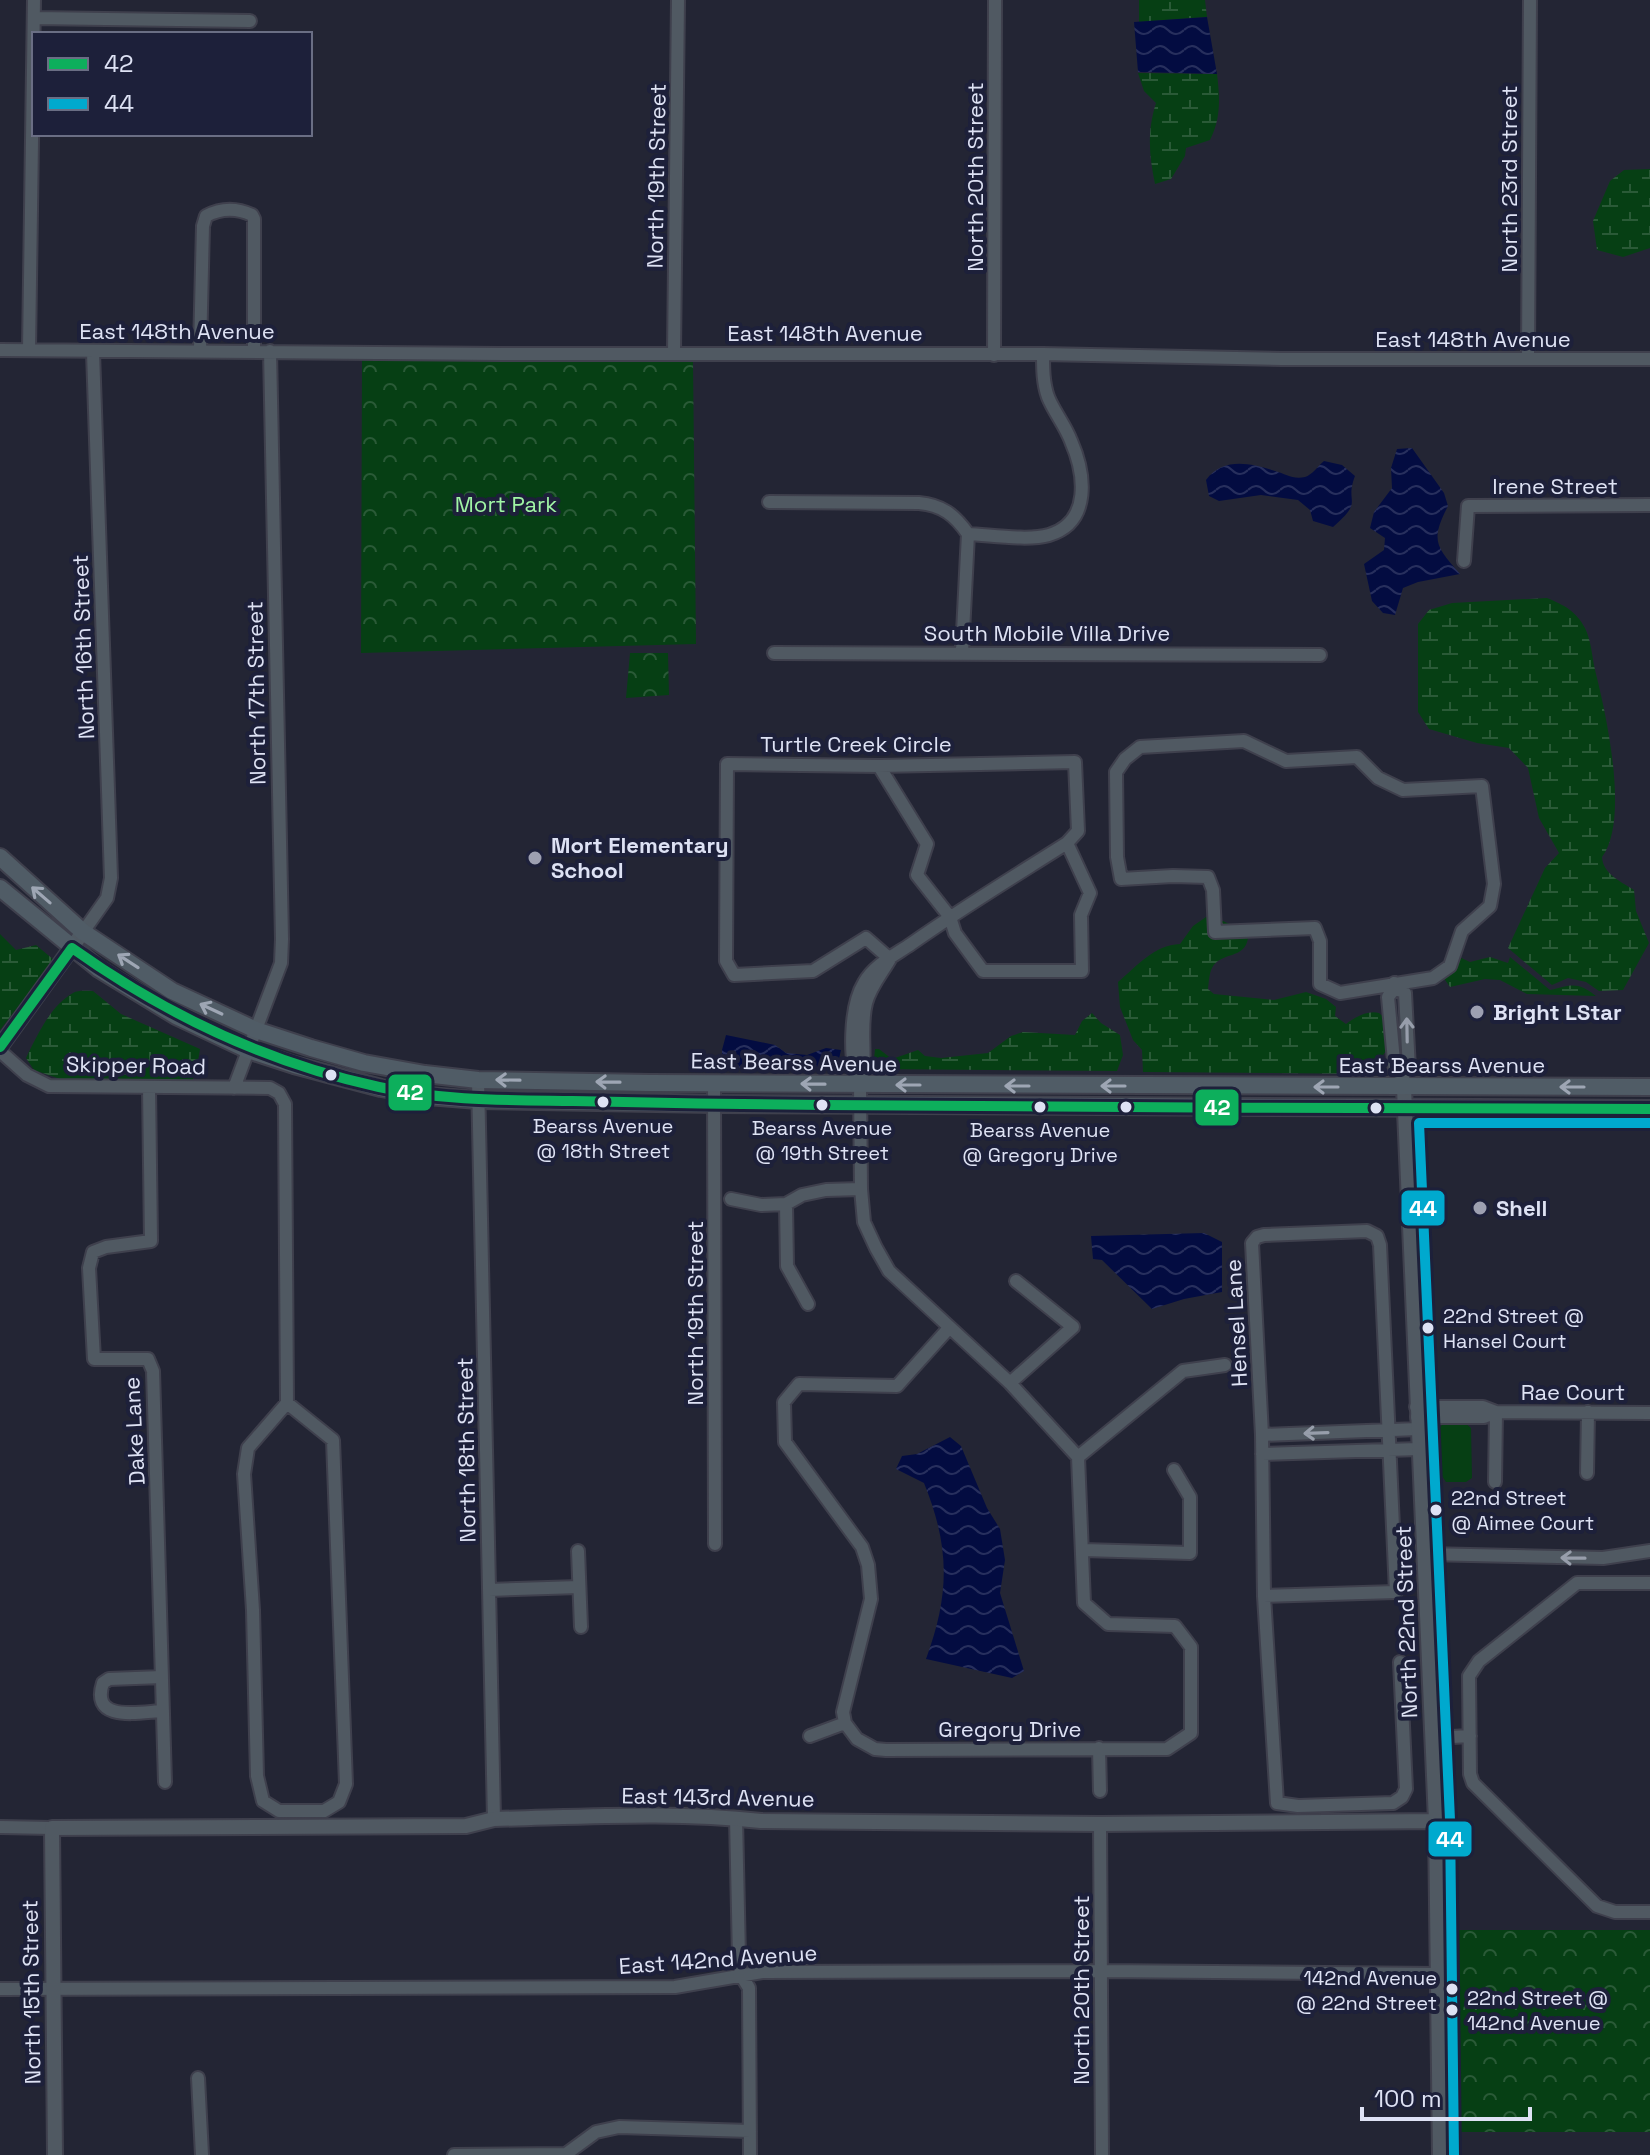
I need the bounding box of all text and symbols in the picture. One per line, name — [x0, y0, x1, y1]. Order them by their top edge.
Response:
legend — [32, 32, 312, 136]
text: 42 — [104, 48, 133, 79]
street label: North 20th Street — [961, 82, 989, 272]
street label: North 19th Street — [640, 83, 672, 269]
street label: North 23rd Street — [1495, 85, 1523, 273]
text: 44 — [104, 88, 134, 119]
street label: East 148th Avenue — [79, 317, 275, 345]
street label: East 148th Avenue — [727, 319, 923, 347]
street label: East 148th Avenue — [1375, 325, 1571, 353]
street label: Irene Street — [1492, 472, 1618, 500]
park label: Mort Park — [455, 490, 557, 518]
street label: North 16th Street — [66, 554, 100, 740]
street label: North 17th Street — [240, 601, 272, 785]
street label: South Mobile Villa Drive — [924, 619, 1170, 647]
street label: Turtle Creek Circle — [760, 730, 952, 758]
place label: Mort Elementary School — [551, 831, 729, 884]
marker: Mort Elementary School — [526, 849, 544, 867]
one-way arrow — [31, 887, 51, 905]
one-way arrow — [117, 953, 139, 970]
place label: Bright LStar — [1493, 998, 1622, 1026]
one-way arrow — [199, 1001, 223, 1016]
marker: Bright LStar — [1468, 1003, 1486, 1021]
one-way arrow — [1399, 1017, 1415, 1044]
street label: East Bearss Avenue — [690, 1046, 898, 1078]
street label: Skipper Road — [66, 1050, 206, 1080]
street label: East Bearss Avenue — [1339, 1051, 1545, 1079]
unlabelled marker — [323, 1067, 339, 1083]
one-way arrow — [495, 1072, 522, 1088]
line badge: 42 — [387, 1073, 433, 1112]
one-way arrow — [595, 1074, 622, 1089]
one-way arrow — [800, 1076, 827, 1092]
one-way arrow — [895, 1077, 922, 1093]
text: 42 — [396, 1078, 424, 1106]
one-way arrow — [1004, 1078, 1031, 1093]
one-way arrow — [1100, 1078, 1127, 1094]
one-way arrow — [1313, 1079, 1340, 1095]
one-way arrow — [1559, 1079, 1586, 1095]
line badge: 42 — [1194, 1088, 1240, 1127]
text: 42 — [1203, 1093, 1231, 1121]
marker: Bearss Avenue @ 18th Street — [595, 1094, 611, 1110]
marker: Bearss Avenue @ 19th Street — [814, 1097, 830, 1113]
marker: Bearss Avenue @ Gregory Drive — [1032, 1099, 1048, 1115]
unlabelled marker — [1118, 1099, 1134, 1115]
unlabelled marker — [1368, 1100, 1384, 1116]
place label: Bearss Avenue @ 18th Street — [533, 1113, 673, 1164]
place label: Bearss Avenue @ 19th Street — [752, 1115, 892, 1166]
place label: Bearss Avenue @ Gregory Drive — [962, 1117, 1118, 1168]
line badge: 44 — [1400, 1189, 1446, 1227]
text: 44 — [1409, 1194, 1437, 1222]
place label: Shell — [1496, 1194, 1547, 1222]
marker: Shell — [1471, 1199, 1489, 1217]
street label: North 19th Street — [681, 1221, 709, 1405]
street label: Hensel Lane — [1219, 1258, 1253, 1388]
place label: 22nd Street @ Hansel Court — [1443, 1303, 1584, 1354]
marker: 22nd Street @ Hansel Court — [1420, 1320, 1436, 1336]
street label: North 18th Street — [450, 1357, 482, 1543]
street label: Dake Lane — [117, 1376, 151, 1486]
street label: Rae Court — [1521, 1378, 1625, 1406]
one-way arrow — [1303, 1426, 1330, 1441]
place label: 22nd Street @ Aimee Court — [1451, 1485, 1594, 1536]
marker: 22nd Street @ Aimee Court — [1428, 1502, 1444, 1518]
street label: North 22nd Street — [1389, 1525, 1423, 1719]
one-way arrow — [1560, 1550, 1587, 1565]
street label: Gregory Drive — [938, 1715, 1082, 1743]
street label: East 143rd Avenue — [621, 1781, 815, 1813]
line badge: 44 — [1427, 1820, 1473, 1858]
text: 44 — [1436, 1825, 1464, 1853]
street label: North 20th Street — [1067, 1895, 1095, 2085]
street label: North 15th Street — [15, 1899, 47, 2085]
street label: East 142nd Avenue — [618, 1938, 818, 1980]
place label: 142nd Avenue @ 22nd Street — [1296, 1965, 1437, 2016]
marker: 142nd Avenue @ 22nd Street — [1444, 1981, 1460, 1997]
place label: 22nd Street @ 142nd Avenue — [1467, 1985, 1608, 2036]
marker: 22nd Street @ 142nd Avenue — [1444, 2002, 1460, 2018]
scale bar — [1362, 2071, 1530, 2121]
text: 100 m — [1374, 2083, 1442, 2114]

